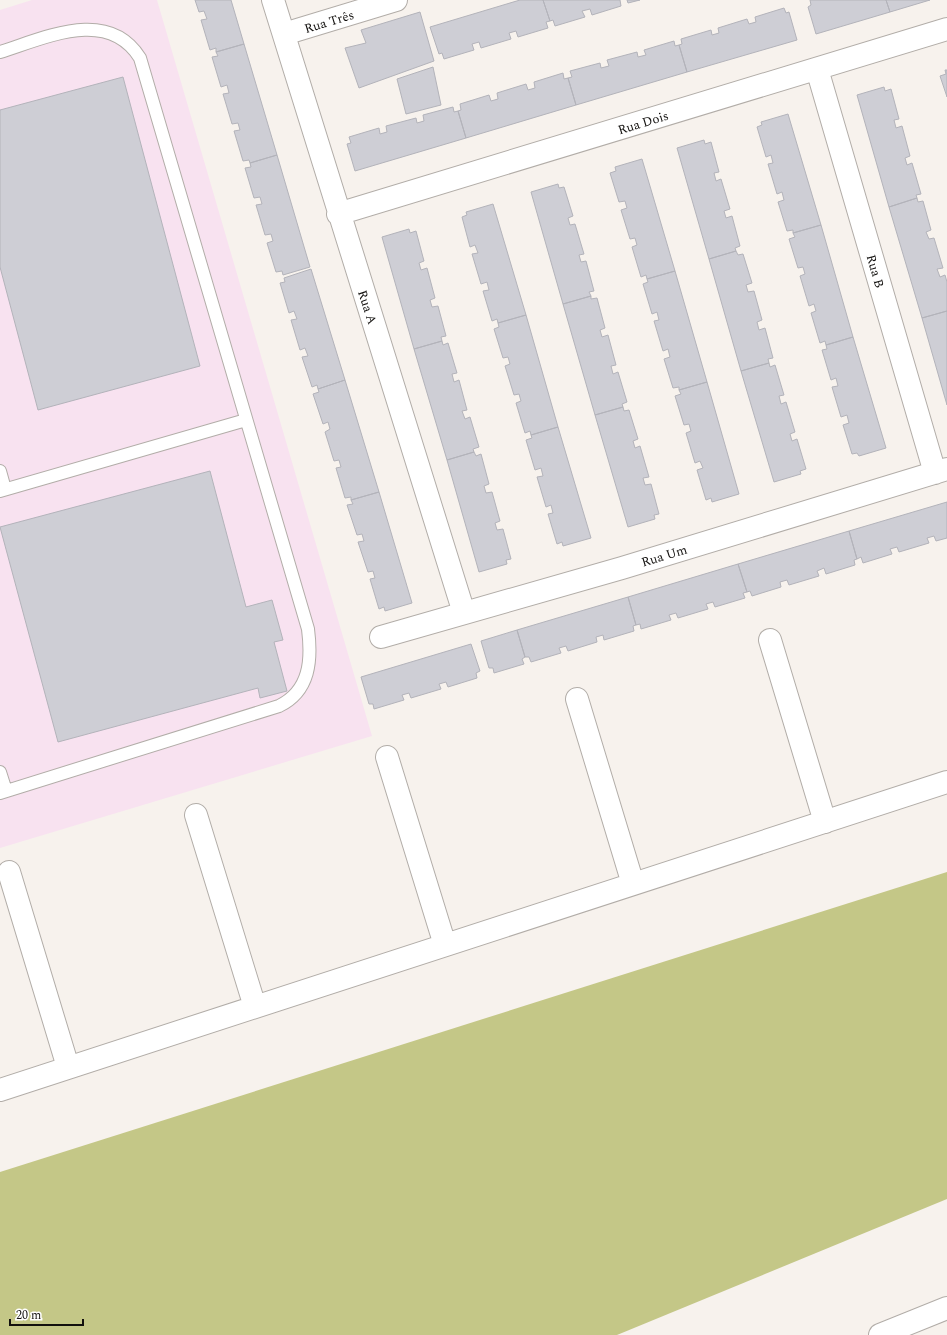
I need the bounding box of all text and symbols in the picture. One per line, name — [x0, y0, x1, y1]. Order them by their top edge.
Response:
street label: Rua Três — [302, 5, 357, 39]
street label: Rua Dois — [615, 106, 671, 140]
street label: Rua B — [861, 252, 889, 290]
street label: Rua A — [352, 287, 382, 327]
street label: Rua Um — [639, 540, 690, 572]
scale bar — [10, 1301, 83, 1327]
text: 20 m — [16, 1306, 41, 1325]

